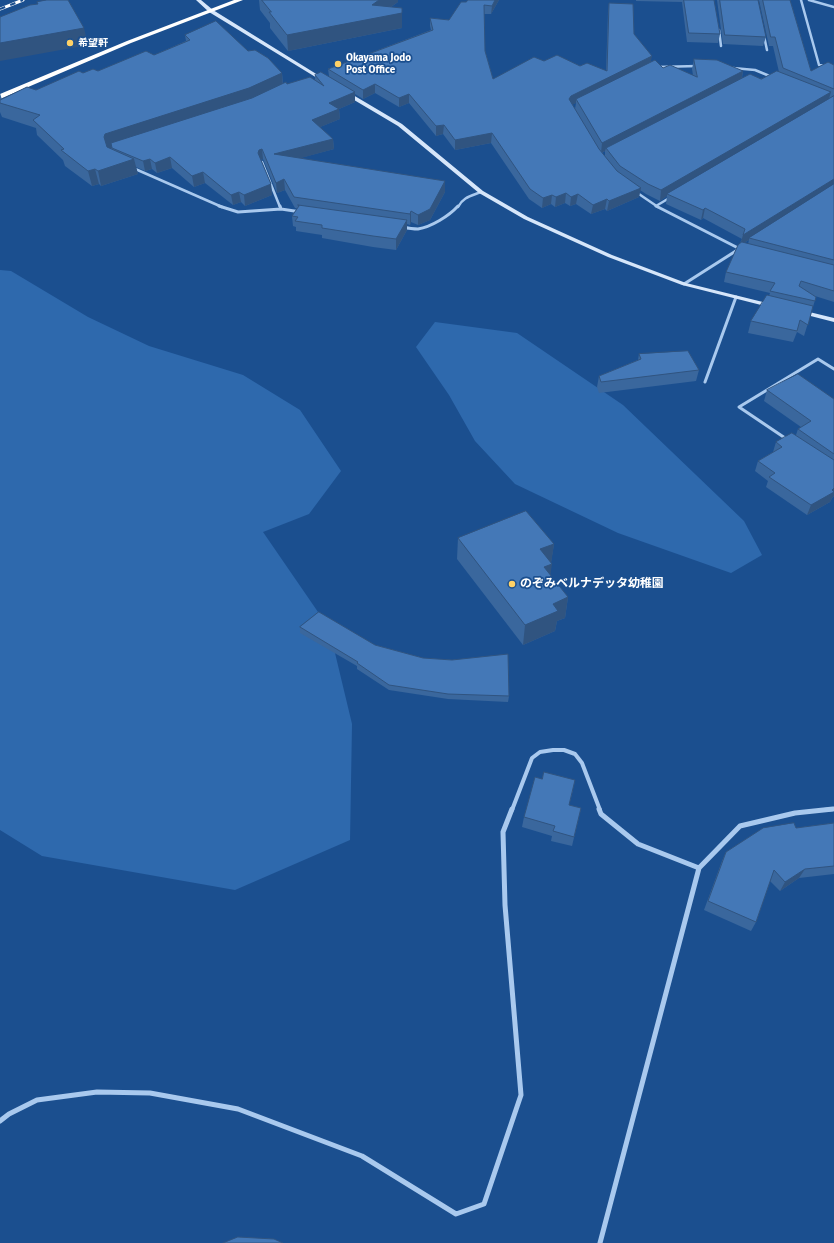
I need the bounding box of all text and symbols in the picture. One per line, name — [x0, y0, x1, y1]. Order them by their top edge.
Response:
place label: 希望軒 — [78, 37, 108, 49]
marker: 希望軒 — [65, 38, 75, 48]
place label: Okayama Jodo Post Office — [346, 52, 411, 76]
marker: Okayama Jodo Post Office — [333, 59, 343, 69]
place label: のぞみベルナデッタ幼稚園 — [520, 577, 664, 591]
marker: のぞみベルナデッタ幼稚園 — [507, 579, 517, 589]

